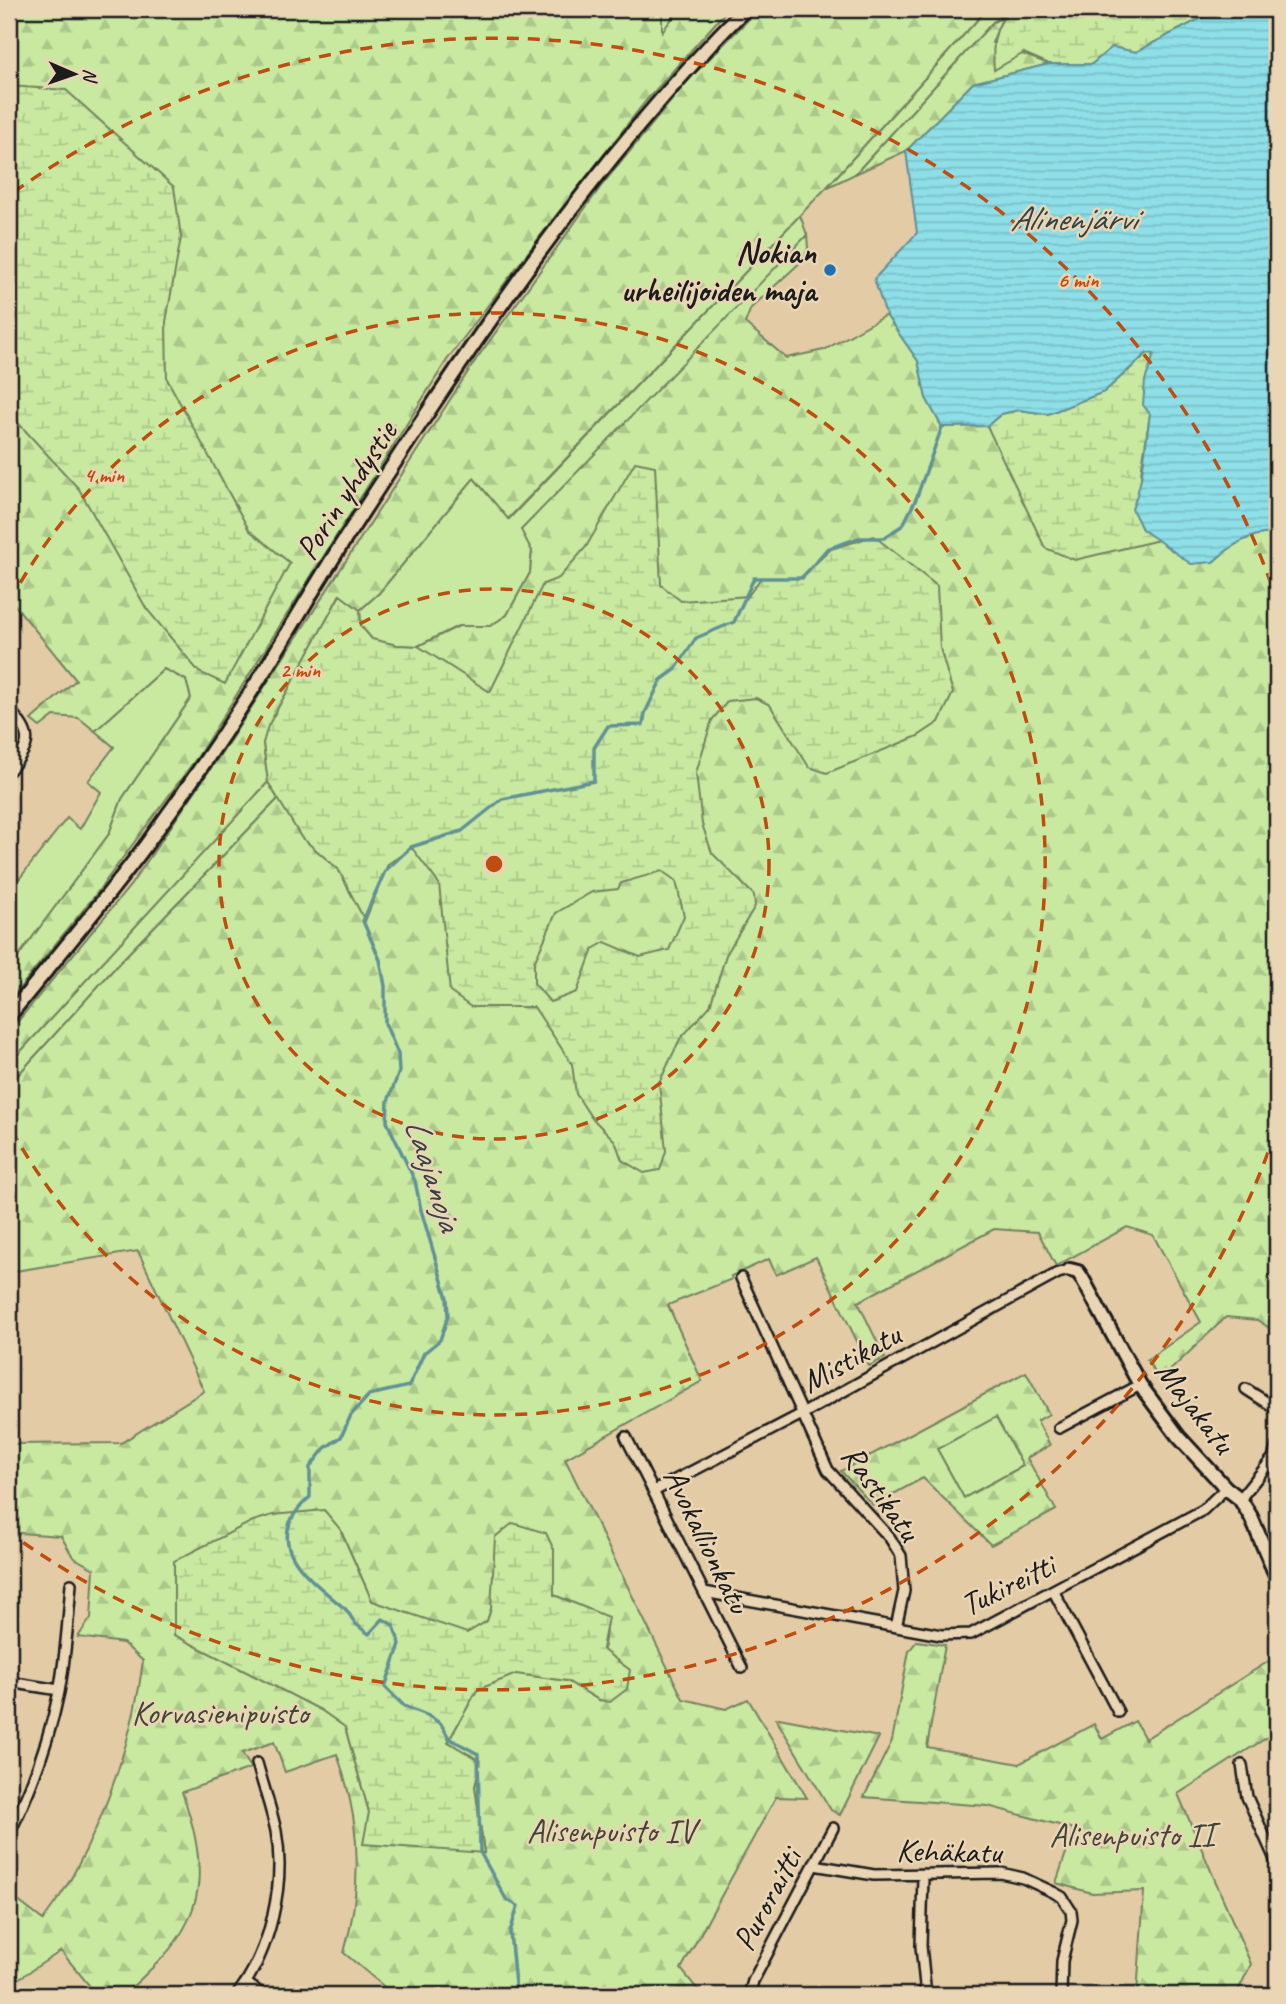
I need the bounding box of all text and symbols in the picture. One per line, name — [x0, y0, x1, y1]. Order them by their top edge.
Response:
north arrow — [38, 38, 108, 108]
text: N — [78, 68, 102, 84]
water label: Alinenjärvi — [1010, 196, 1144, 241]
place label: Nokian urheilijoiden maja — [621, 231, 819, 311]
marker: Nokian urheilijoiden maja — [822, 262, 838, 278]
text: 6 min — [1058, 267, 1099, 293]
street label: Porin yhdystie — [286, 411, 407, 568]
text: 4 min — [84, 462, 124, 488]
text: 2 min — [280, 657, 320, 683]
centre of rings — [482, 852, 506, 876]
water label: Laajanoja — [394, 1113, 474, 1239]
street label: Mistikatu — [793, 1313, 909, 1402]
street label: Majakatu — [1146, 1352, 1246, 1463]
street label: Rastikatu — [832, 1436, 931, 1550]
street label: Avokallionkatu — [654, 1461, 761, 1622]
street label: Tukireitti — [953, 1542, 1065, 1626]
park label: Korvasienipuisto — [132, 1692, 312, 1734]
park label: Alisenpuisto IV — [527, 1810, 701, 1852]
park label: Alisenpuisto II — [1050, 1814, 1221, 1856]
street label: Kehäkatu — [896, 1829, 1004, 1873]
street label: Puroraitti — [723, 1838, 813, 1958]

